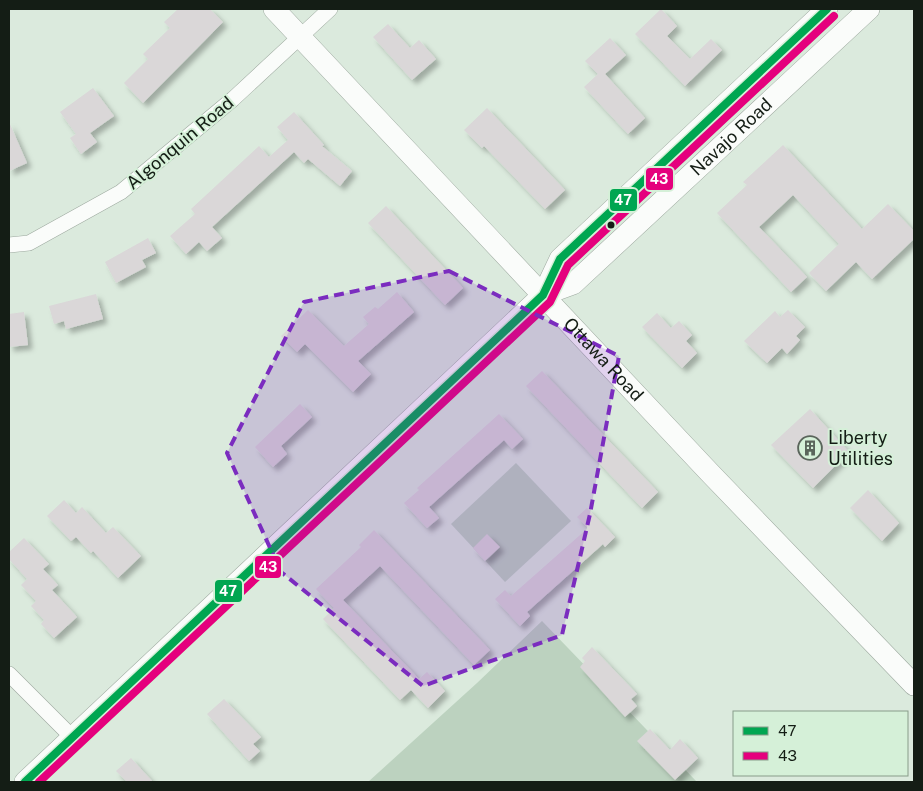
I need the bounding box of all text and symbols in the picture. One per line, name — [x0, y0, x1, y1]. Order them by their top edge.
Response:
street label: Algonquin Road — [122, 92, 237, 193]
street label: Navajo Road — [686, 94, 776, 180]
line badge: 43 — [645, 167, 674, 191]
text: 43 — [650, 171, 668, 187]
line badge: 47 — [609, 188, 638, 212]
text: 47 — [614, 192, 632, 208]
unlabelled marker — [606, 220, 616, 230]
street label: Ottawa Road — [560, 313, 648, 405]
place label: Liberty Utilities — [828, 427, 893, 469]
building icon: Liberty Utilities — [797, 435, 823, 461]
line badge: 43 — [254, 555, 282, 579]
text: 43 — [259, 559, 277, 575]
line badge: 47 — [214, 579, 243, 603]
text: 47 — [219, 583, 237, 599]
legend — [733, 711, 908, 776]
text: 47 — [778, 722, 796, 739]
text: 43 — [778, 747, 797, 764]

